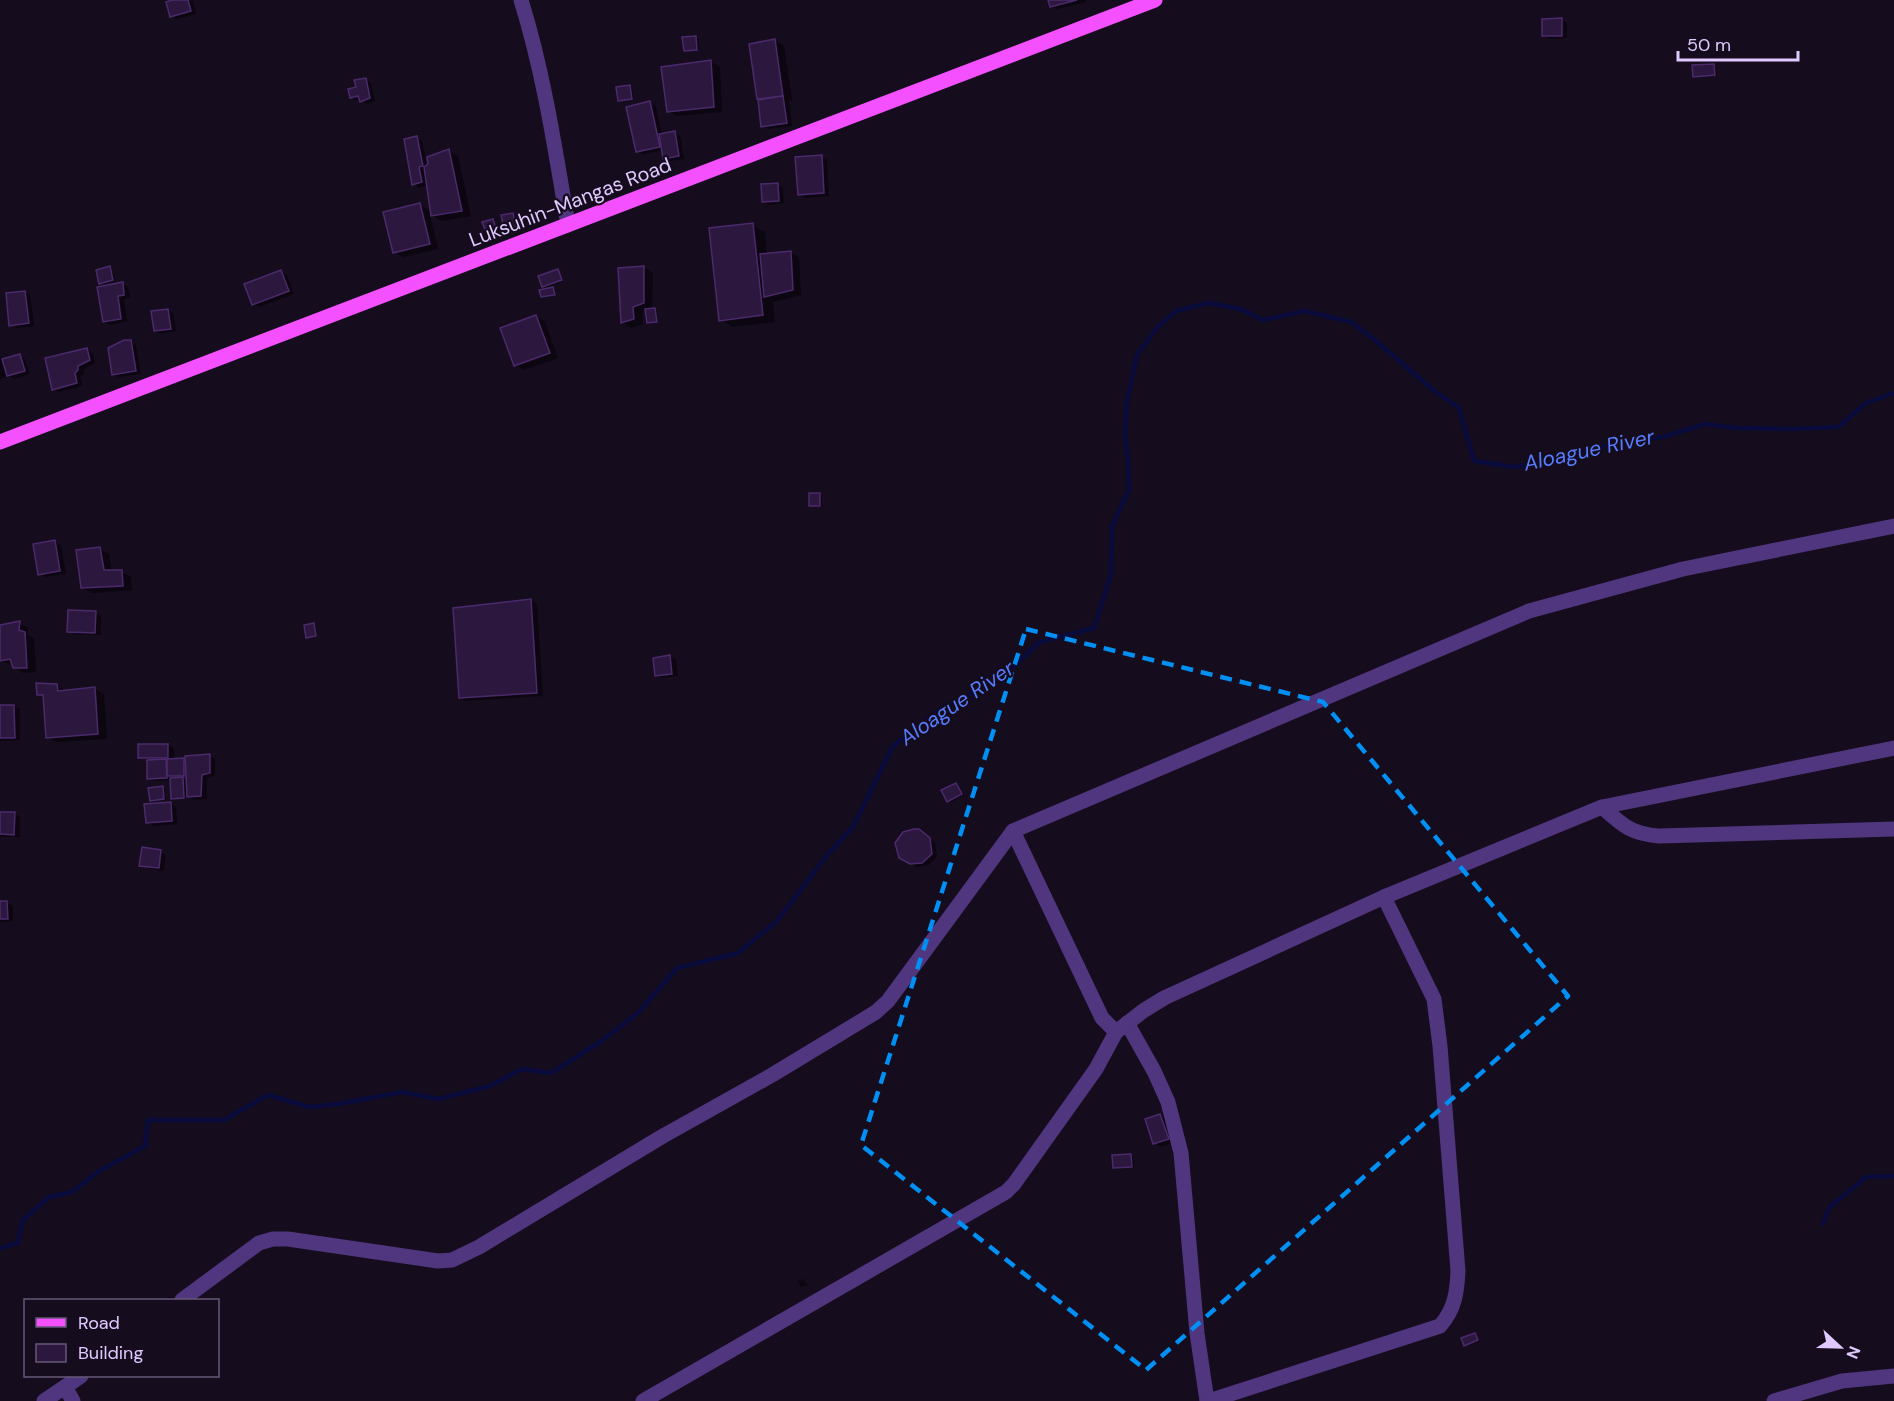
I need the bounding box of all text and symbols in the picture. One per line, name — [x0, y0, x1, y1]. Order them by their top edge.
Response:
scale bar — [1678, 24, 1798, 62]
text: 50 m — [1687, 33, 1731, 57]
street label: Luksuhin-Mangas Road — [465, 151, 675, 253]
water label: Aloague River — [1520, 422, 1658, 478]
water label: Aloague River — [893, 654, 1021, 752]
legend — [24, 1299, 219, 1377]
text: Road — [78, 1311, 120, 1335]
north arrow — [1810, 1317, 1870, 1377]
text: Building — [78, 1341, 143, 1365]
text: N — [1842, 1343, 1865, 1362]

